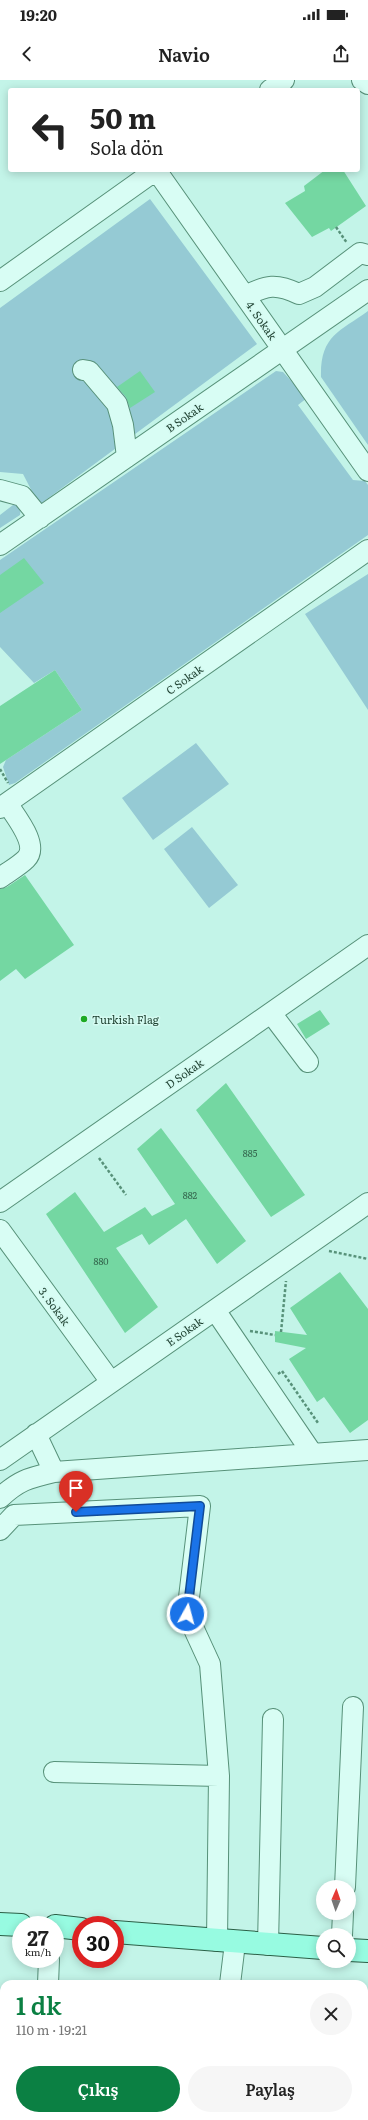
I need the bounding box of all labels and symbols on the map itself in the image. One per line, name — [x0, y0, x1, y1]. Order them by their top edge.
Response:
street label: 4. Sokak — [243, 297, 281, 343]
street label: B Sokak — [162, 398, 206, 435]
street label: C Sokak — [162, 660, 206, 698]
place label: Turkish Flag — [92, 1011, 160, 1027]
marker: Turkish Flag — [79, 1014, 89, 1024]
street label: D Sokak — [162, 1054, 206, 1092]
house number: 885 — [243, 1146, 258, 1160]
house number: 882 — [183, 1188, 198, 1202]
house number: 880 — [93, 1254, 109, 1268]
street label: 3. Sokak — [36, 1283, 75, 1329]
street label: E Sokak — [162, 1312, 206, 1349]
pin — [59, 1471, 93, 1512]
position arrow — [166, 1593, 208, 1635]
north arrow — [316, 1880, 356, 1920]
speed limit sign: 30 — [72, 1916, 124, 1968]

